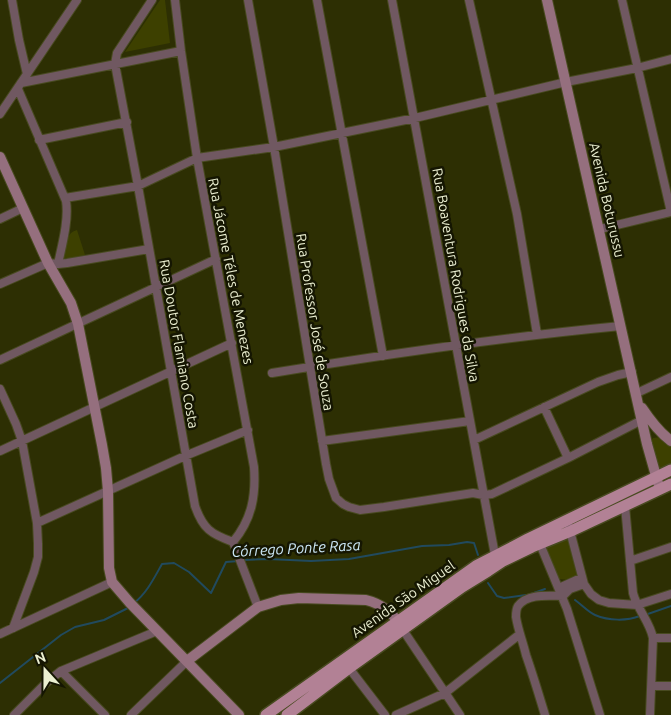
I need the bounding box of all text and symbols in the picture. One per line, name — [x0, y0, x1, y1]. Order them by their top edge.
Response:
street label: Avenida Boturussu — [586, 141, 628, 259]
street label: Rua Boaventura Rodrigues da Silva — [429, 167, 483, 383]
street label: Rua Jácome Téles de Menezes — [205, 177, 257, 365]
street label: Rua Professor José de Souza — [293, 232, 337, 412]
street label: Rua Doutor Flamiano Costa — [156, 258, 202, 430]
water label: Córrego Ponte Rasa — [231, 536, 361, 560]
street label: Avenida São Miguel — [348, 557, 458, 641]
north arrow — [20, 645, 70, 695]
text: N — [33, 649, 48, 667]

